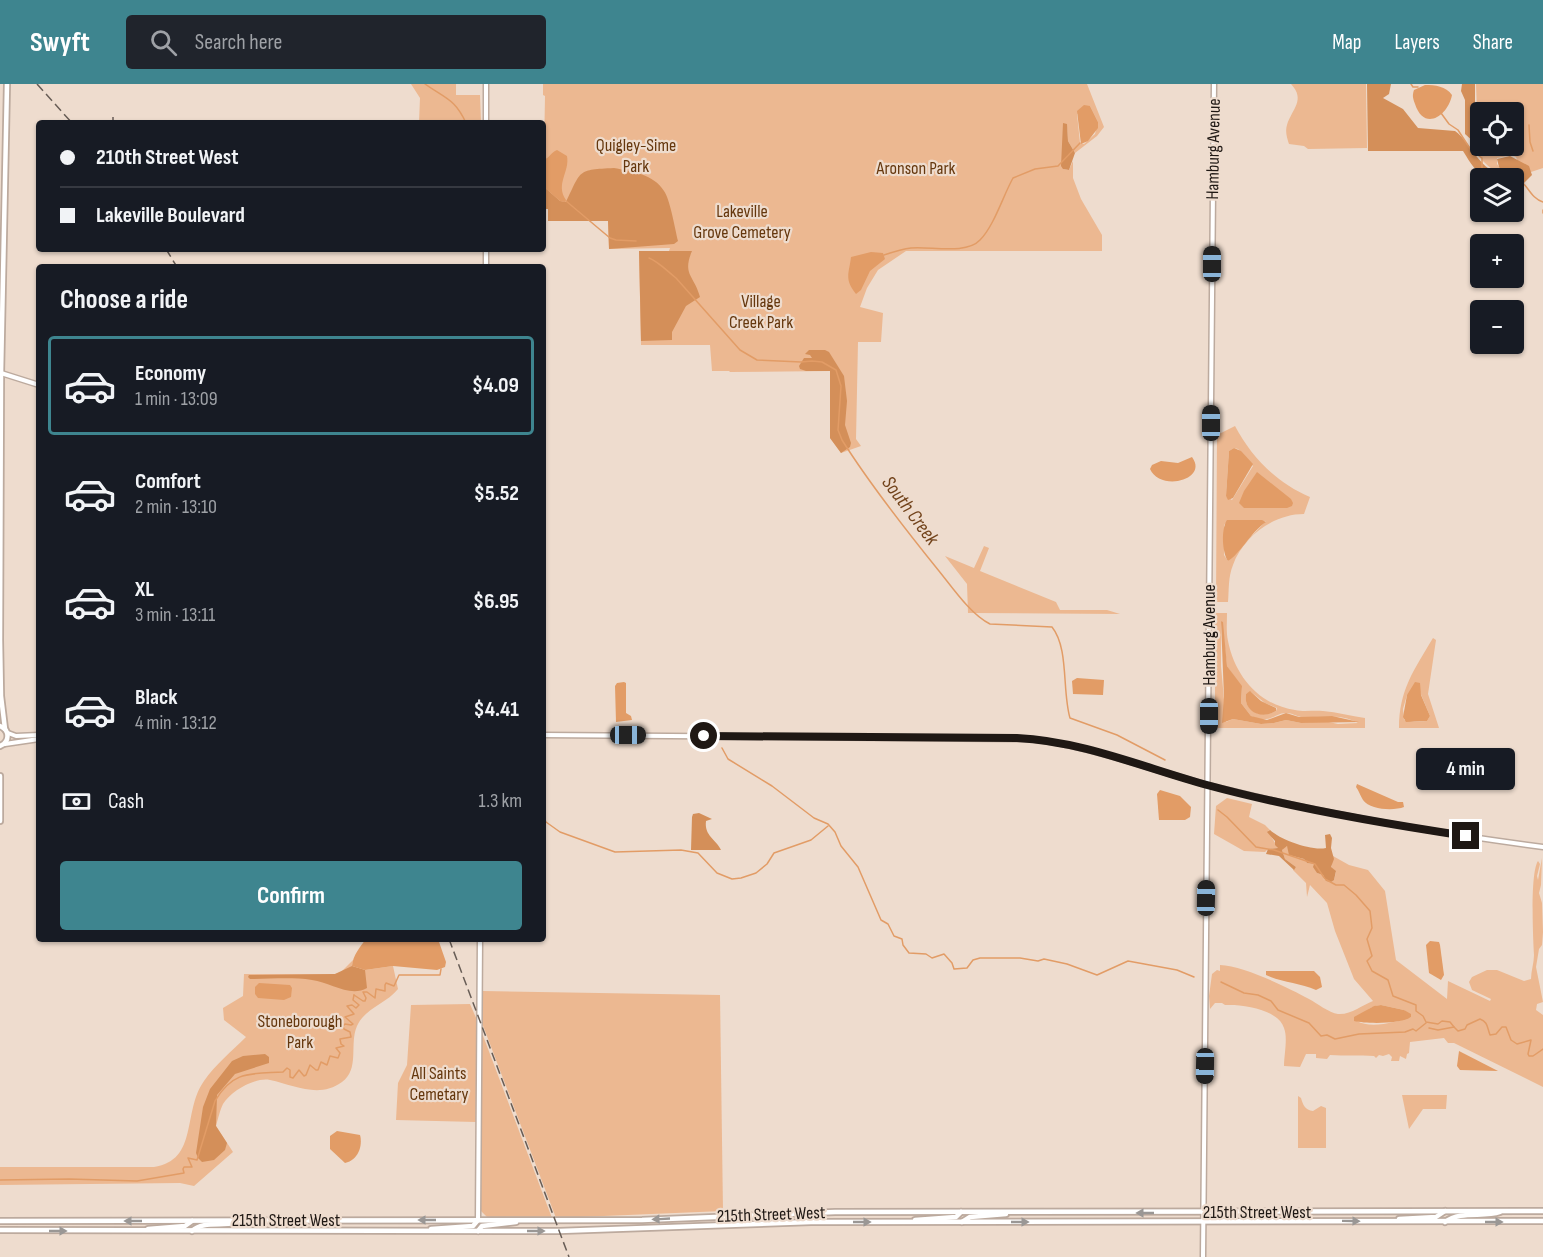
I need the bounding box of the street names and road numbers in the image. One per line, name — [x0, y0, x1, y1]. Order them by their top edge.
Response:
street label: Hamburg Avenue — [1202, 98, 1225, 200]
street label: Hamburg Avenue — [1199, 584, 1220, 686]
street label: 215th Street West — [716, 1202, 826, 1227]
street label: 215th Street West — [1203, 1202, 1312, 1223]
street label: 215th Street West — [232, 1210, 341, 1231]

